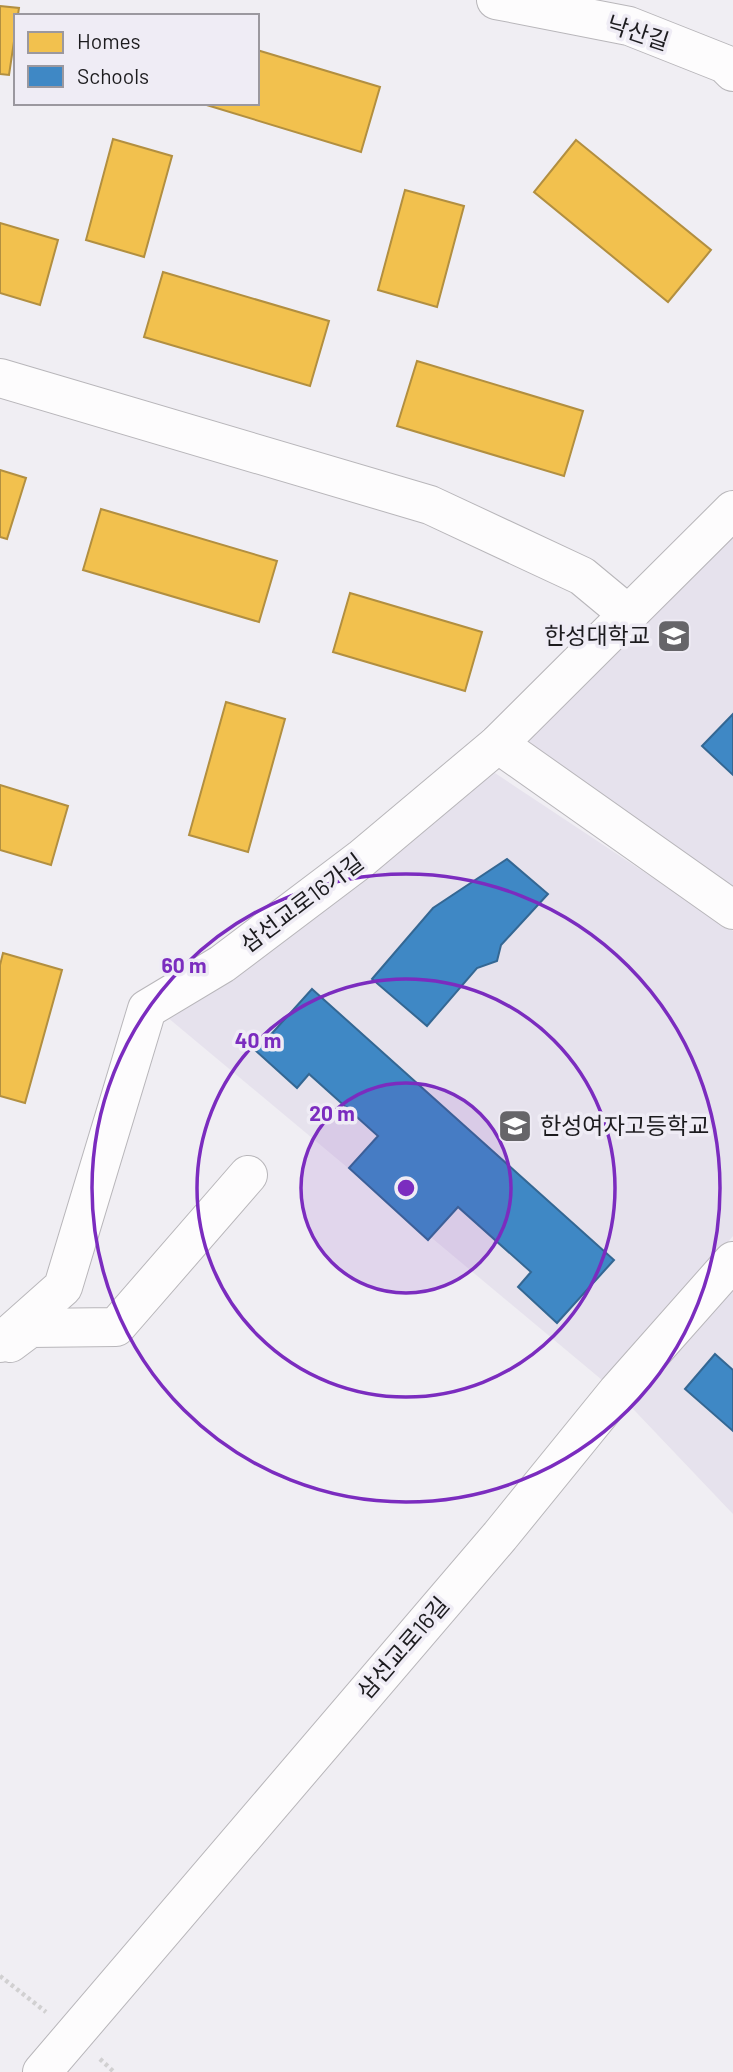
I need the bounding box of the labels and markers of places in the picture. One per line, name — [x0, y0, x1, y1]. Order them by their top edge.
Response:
school or university icon: 한성대학교 — [655, 617, 693, 655]
place label: 한성대학교 — [544, 621, 650, 649]
school or university icon: 한성여자고등학교 — [496, 1107, 534, 1145]
place label: 한성여자고등학교 — [540, 1111, 709, 1139]
centre of rings — [394, 1176, 418, 1200]

